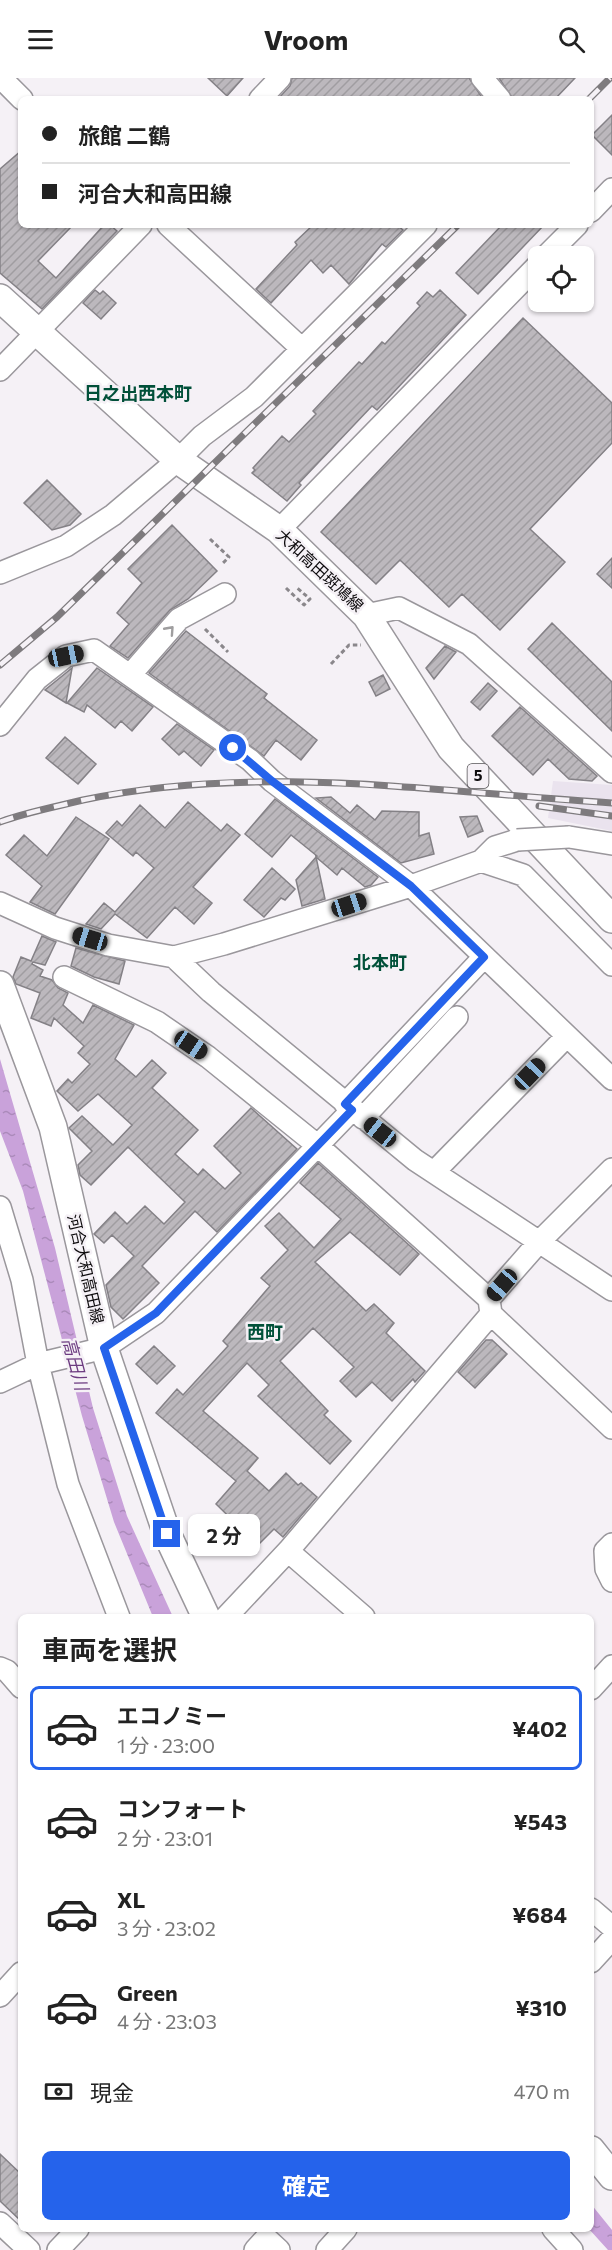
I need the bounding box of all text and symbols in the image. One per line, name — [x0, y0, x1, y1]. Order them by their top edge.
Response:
icon: menu — [24, 23, 57, 56]
text: Vroom — [264, 23, 348, 56]
icon: search — [555, 23, 588, 56]
text: 旅館 二鶴 — [78, 122, 170, 149]
text: 河合大和高田線 — [78, 180, 232, 207]
map controls — [528, 246, 594, 312]
button: locate — [528, 246, 594, 312]
district label: 日之出西本町 — [84, 382, 192, 404]
street label: 大和高田斑鳩線 — [273, 524, 368, 615]
one-way arrow — [163, 626, 174, 637]
car — [47, 643, 85, 669]
route start — [219, 734, 246, 761]
road number: 5 — [468, 764, 488, 788]
car — [329, 891, 369, 919]
car — [70, 925, 110, 953]
district label: 北本町 — [353, 951, 407, 973]
car — [171, 1027, 211, 1063]
car — [511, 1055, 549, 1093]
car — [360, 1114, 400, 1150]
street label: 河合大和高田線 — [65, 1212, 108, 1326]
car — [483, 1266, 521, 1304]
district label: 西町 — [247, 1321, 283, 1343]
water label: 高田川 — [58, 1335, 94, 1395]
callout: 2 分 — [188, 1513, 260, 1555]
route end — [153, 1520, 180, 1547]
text: 2 分 — [206, 1523, 242, 1547]
text: 車両を選択 — [42, 1633, 177, 1666]
icon: car — [45, 1701, 99, 1755]
text: エコノミー — [117, 1702, 227, 1729]
text: ¥402 — [512, 1715, 567, 1742]
text: 1 分 · 23:00 — [117, 1733, 215, 1757]
icon: car — [45, 1794, 99, 1848]
text: コンフォート — [117, 1795, 248, 1822]
text: ¥543 — [514, 1808, 567, 1835]
text: 2 分 · 23:01 — [117, 1826, 213, 1850]
text: XL — [117, 1886, 145, 1913]
icon: car — [45, 1887, 99, 1941]
text: ¥684 — [512, 1901, 567, 1928]
text: 3 分 · 23:02 — [117, 1916, 216, 1940]
text: Green — [117, 1979, 178, 2006]
icon: car — [45, 1980, 99, 2034]
text: ¥310 — [515, 1994, 567, 2021]
text: 4 分 · 23:03 — [117, 2009, 217, 2033]
icon: cash — [42, 2075, 75, 2108]
text: 現金 — [90, 2079, 134, 2106]
text: 470 m — [514, 2079, 570, 2103]
button: 確定 — [42, 2151, 570, 2220]

